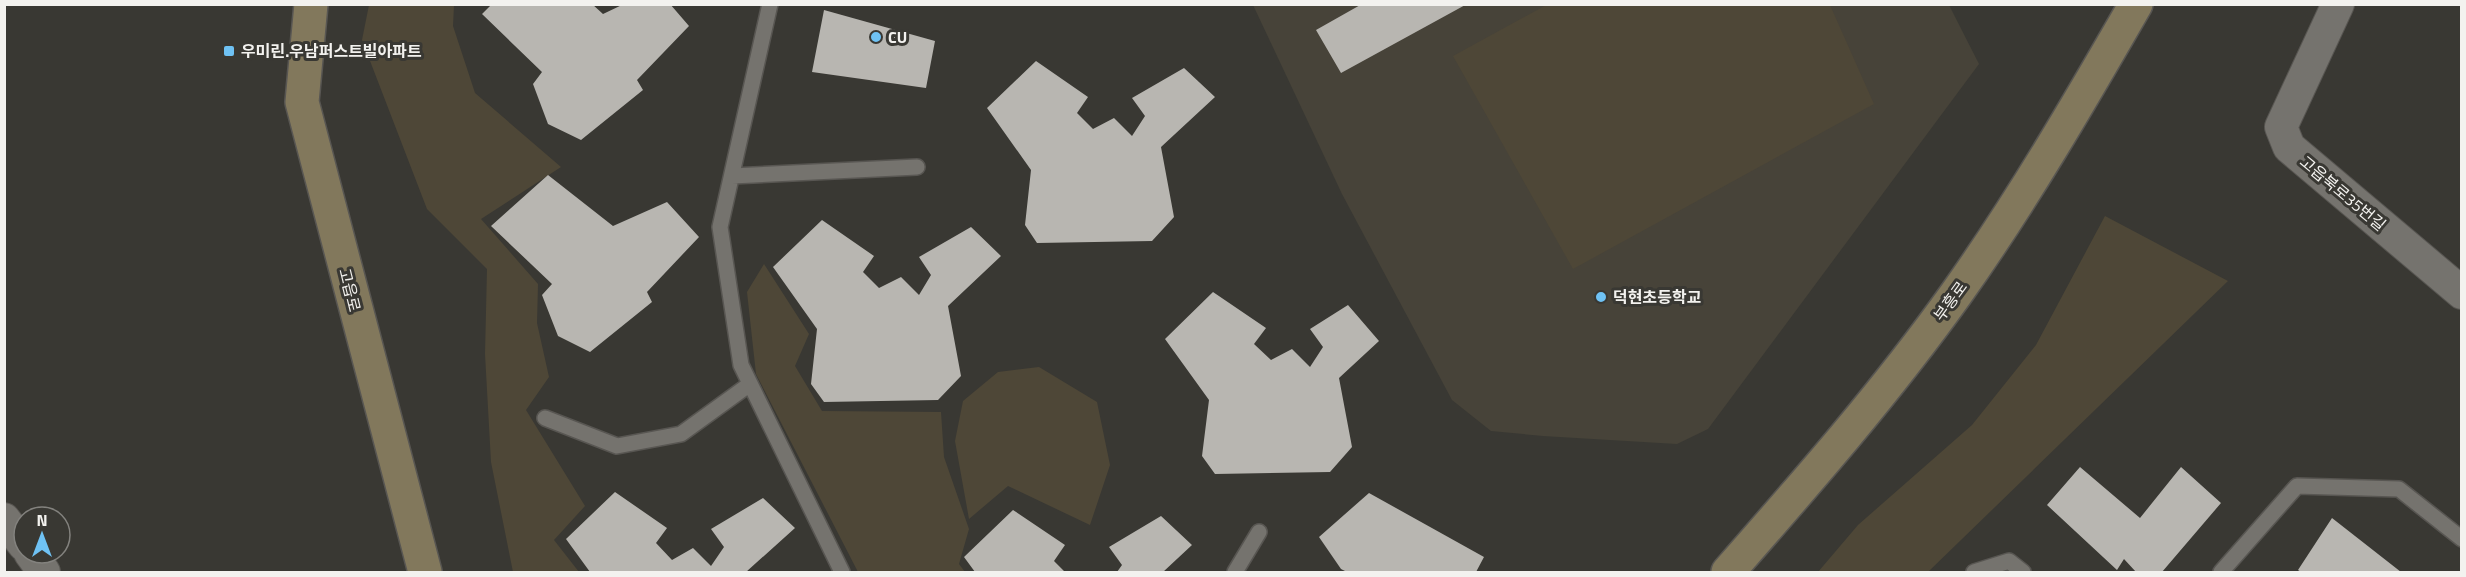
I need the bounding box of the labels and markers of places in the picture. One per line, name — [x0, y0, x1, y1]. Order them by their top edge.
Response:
place label: CU — [888, 25, 907, 49]
marker: CU — [869, 30, 883, 44]
place label: 우미린.우남퍼스트빌아파트 — [241, 39, 422, 63]
marker: 우미린.우남퍼스트빌아파트 — [222, 44, 236, 58]
place label: 덕현초등학교 — [1613, 285, 1702, 309]
marker: 덕현초등학교 — [1594, 290, 1608, 304]

